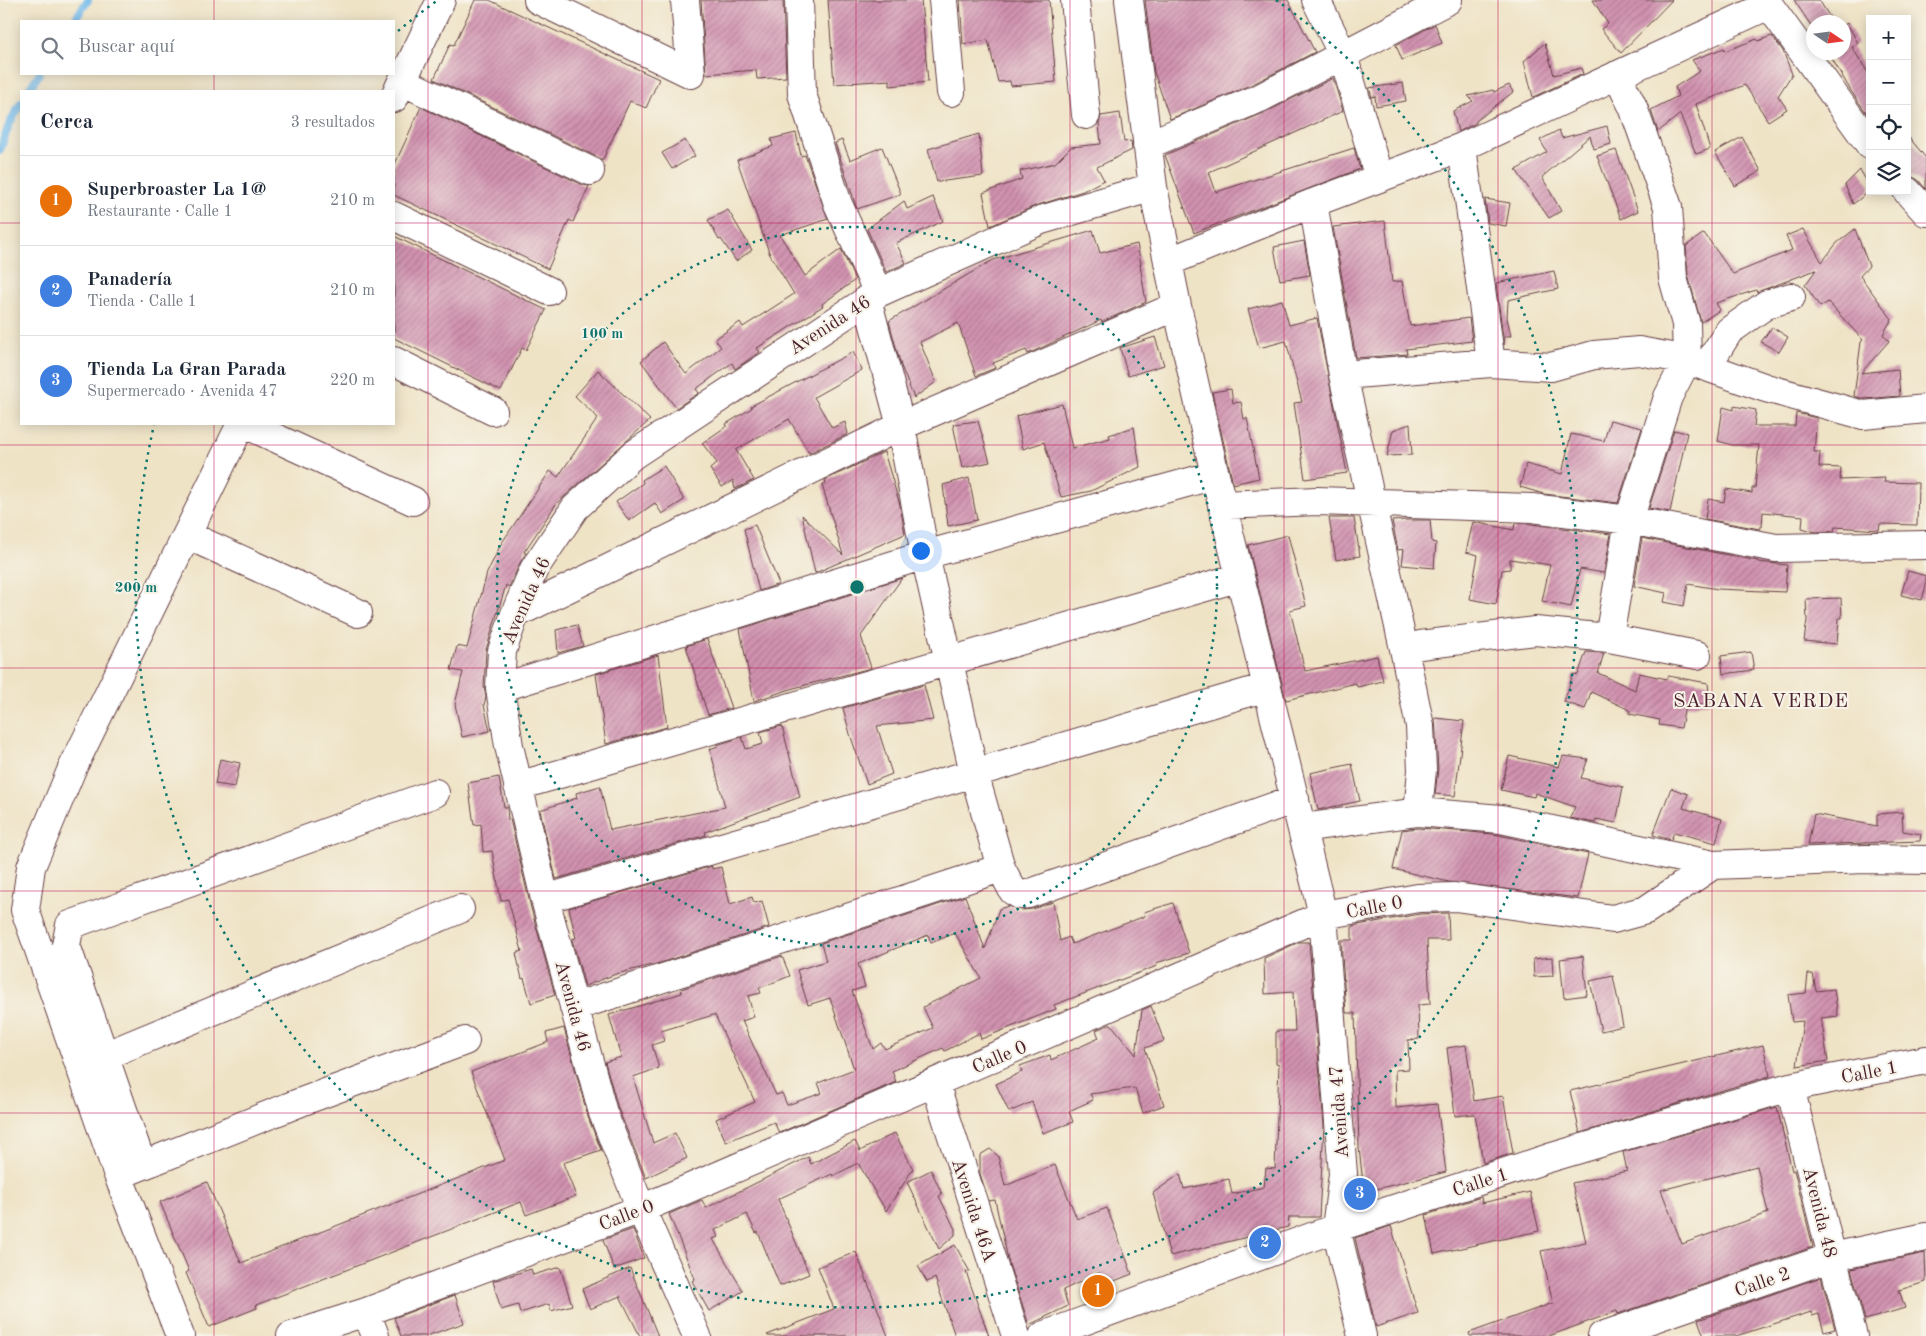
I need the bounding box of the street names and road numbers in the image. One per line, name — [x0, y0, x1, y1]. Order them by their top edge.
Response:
street label: Avenida 46 — [786, 293, 875, 359]
street label: Avenida 46 — [500, 555, 555, 647]
street label: Calle 0 — [1344, 894, 1404, 923]
street label: Avenida 46 — [550, 959, 593, 1054]
street label: Calle 0 — [970, 1038, 1030, 1078]
street label: Calle 1 — [1839, 1059, 1899, 1088]
street label: Avenida 47 — [1328, 1065, 1353, 1159]
street label: Avenida 46A — [947, 1157, 998, 1265]
street label: Calle 1 — [1451, 1165, 1511, 1201]
street label: Avenida 48 — [1798, 1165, 1839, 1260]
street label: Calle 0 — [597, 1197, 657, 1236]
street label: Calle 2 — [1733, 1265, 1793, 1302]

